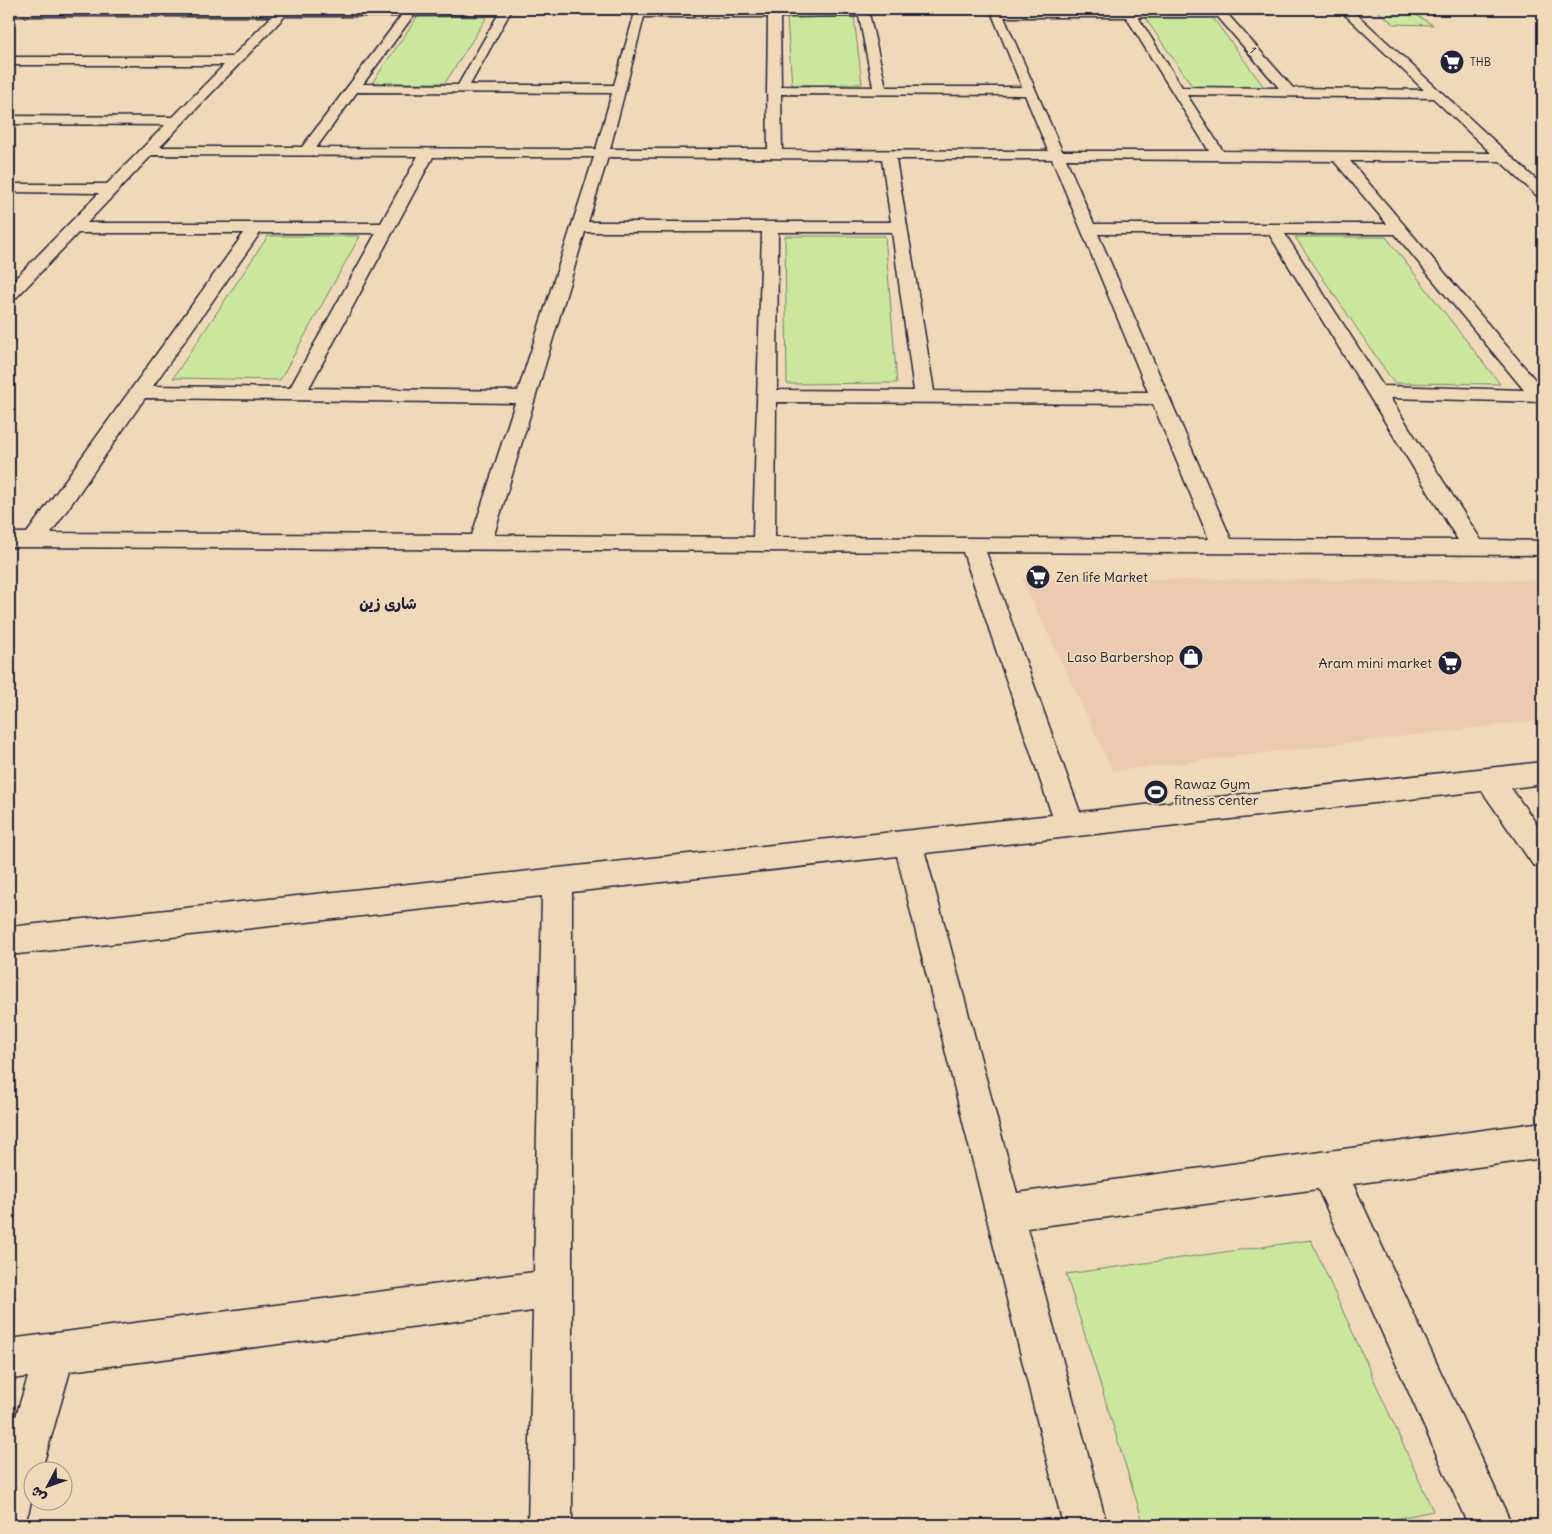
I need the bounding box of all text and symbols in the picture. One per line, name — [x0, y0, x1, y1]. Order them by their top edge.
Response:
street label: 1 — [1246, 44, 1260, 56]
supermarket icon: THB — [1439, 49, 1465, 75]
place label: THB — [1470, 55, 1491, 69]
supermarket icon: Zen life Market — [1025, 564, 1051, 590]
place label: Zen life Market — [1056, 568, 1148, 586]
district label: شاری زین — [359, 594, 417, 613]
shop icon: Laso Barbershop — [1178, 644, 1204, 670]
place label: Laso Barbershop — [1067, 648, 1174, 666]
supermarket icon: Aram mini market — [1437, 650, 1463, 676]
place label: Aram mini market — [1319, 654, 1432, 672]
place label: Rawaz Gym fitness center — [1174, 775, 1259, 809]
sports icon: Rawaz Gym fitness center — [1143, 779, 1169, 805]
north arrow — [22, 1462, 72, 1512]
text: ش — [26, 1483, 50, 1506]

